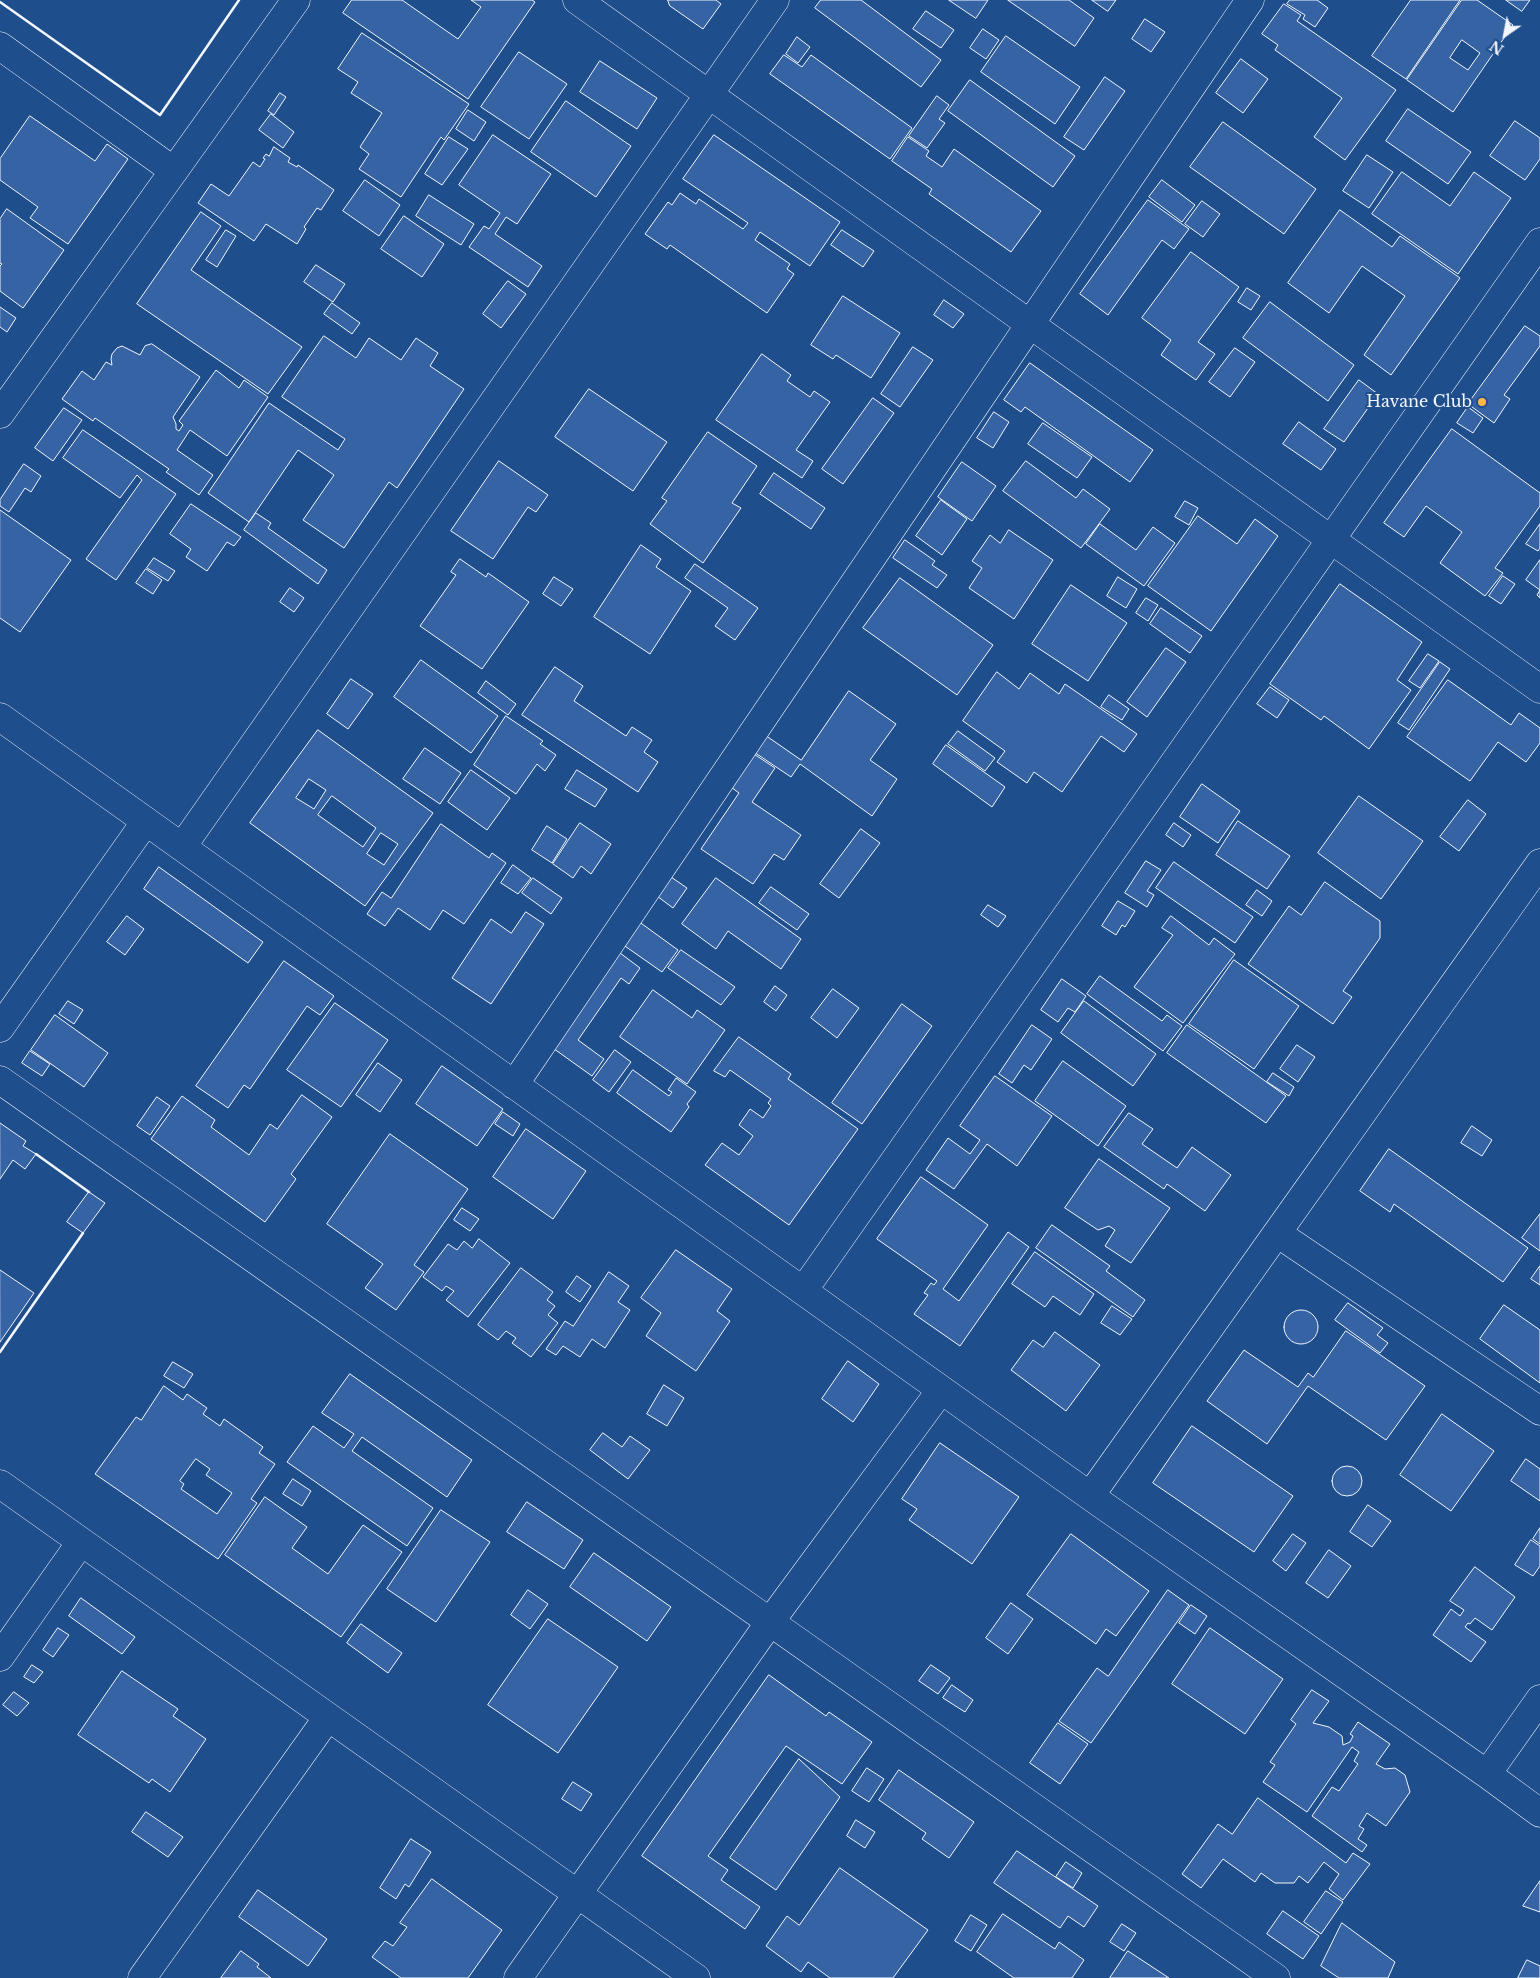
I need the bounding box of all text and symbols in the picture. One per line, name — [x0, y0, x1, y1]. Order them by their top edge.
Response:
north arrow — [1480, 10, 1530, 60]
text: N — [1486, 36, 1507, 59]
place label: Havane Club — [1366, 392, 1472, 412]
marker: Havane Club — [1476, 396, 1488, 408]

